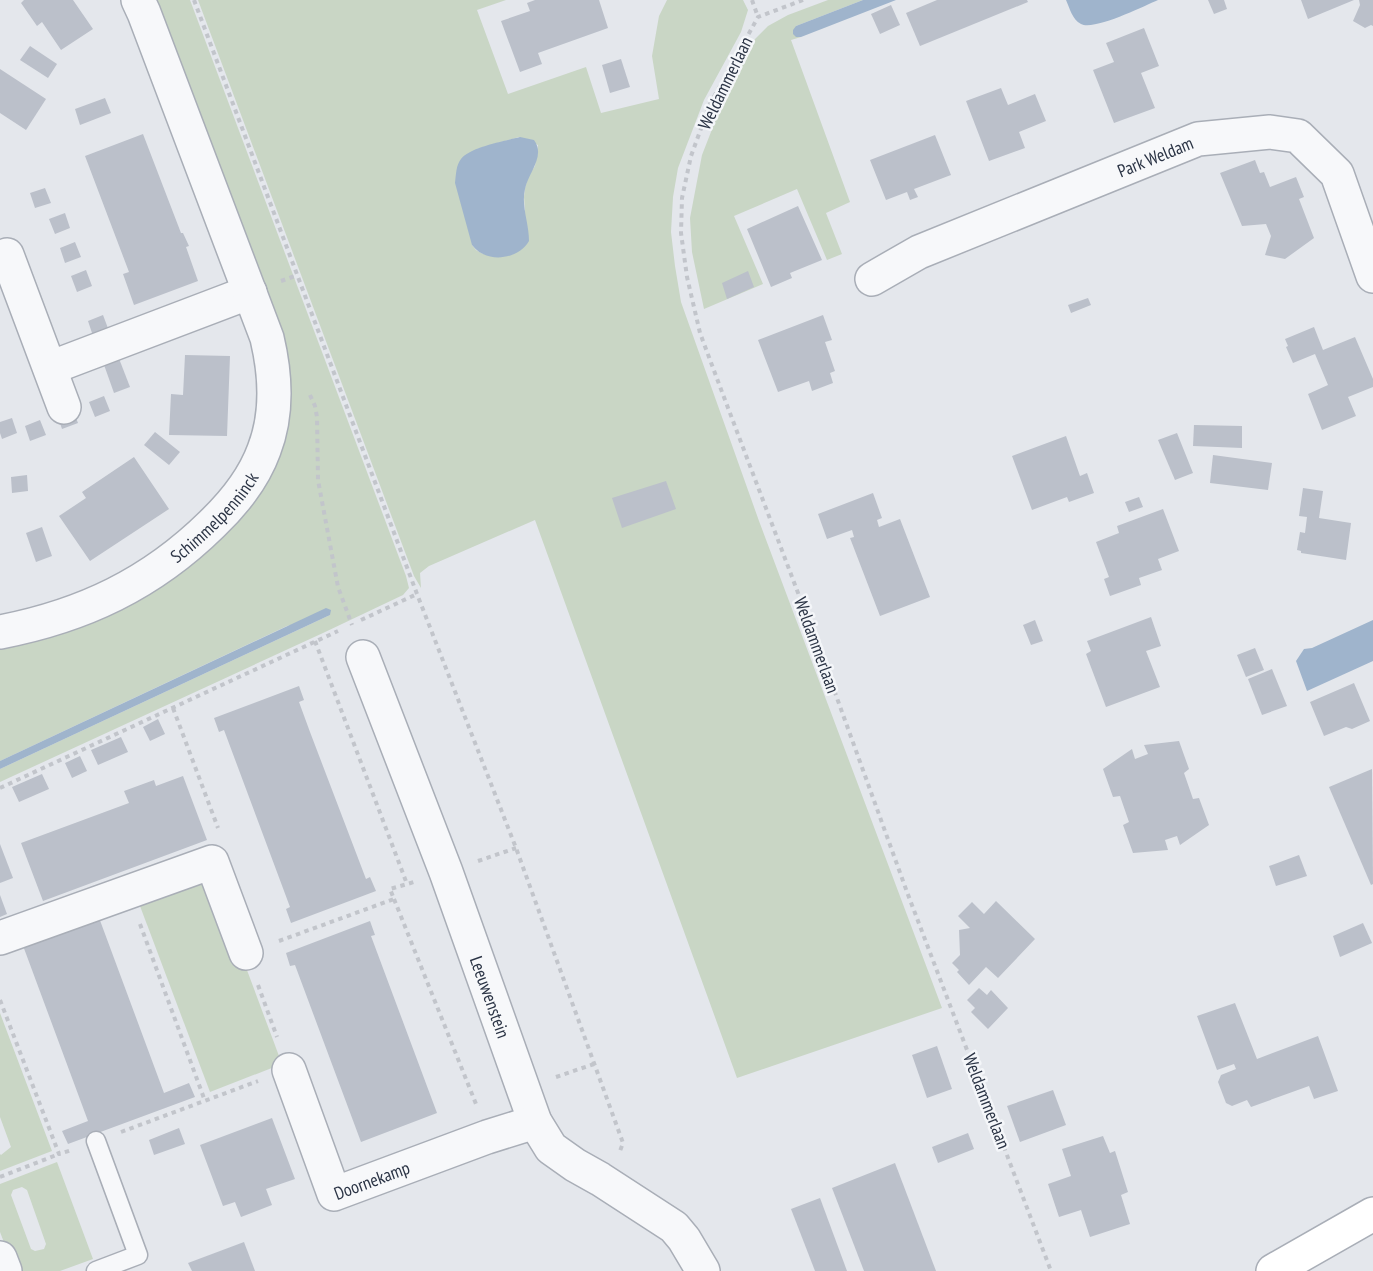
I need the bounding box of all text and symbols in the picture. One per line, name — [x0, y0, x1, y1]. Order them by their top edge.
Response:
street label: Weldammerlaan — [693, 33, 757, 133]
street label: Park Weldam — [1114, 131, 1196, 182]
street label: Schimmelpenninck — [165, 468, 263, 567]
street label: Weldammerlaan — [789, 594, 845, 696]
street label: Leeuwenstein — [465, 953, 516, 1041]
street label: Weldammerlaan — [958, 1050, 1016, 1152]
street label: Doornekamp — [331, 1155, 413, 1205]

